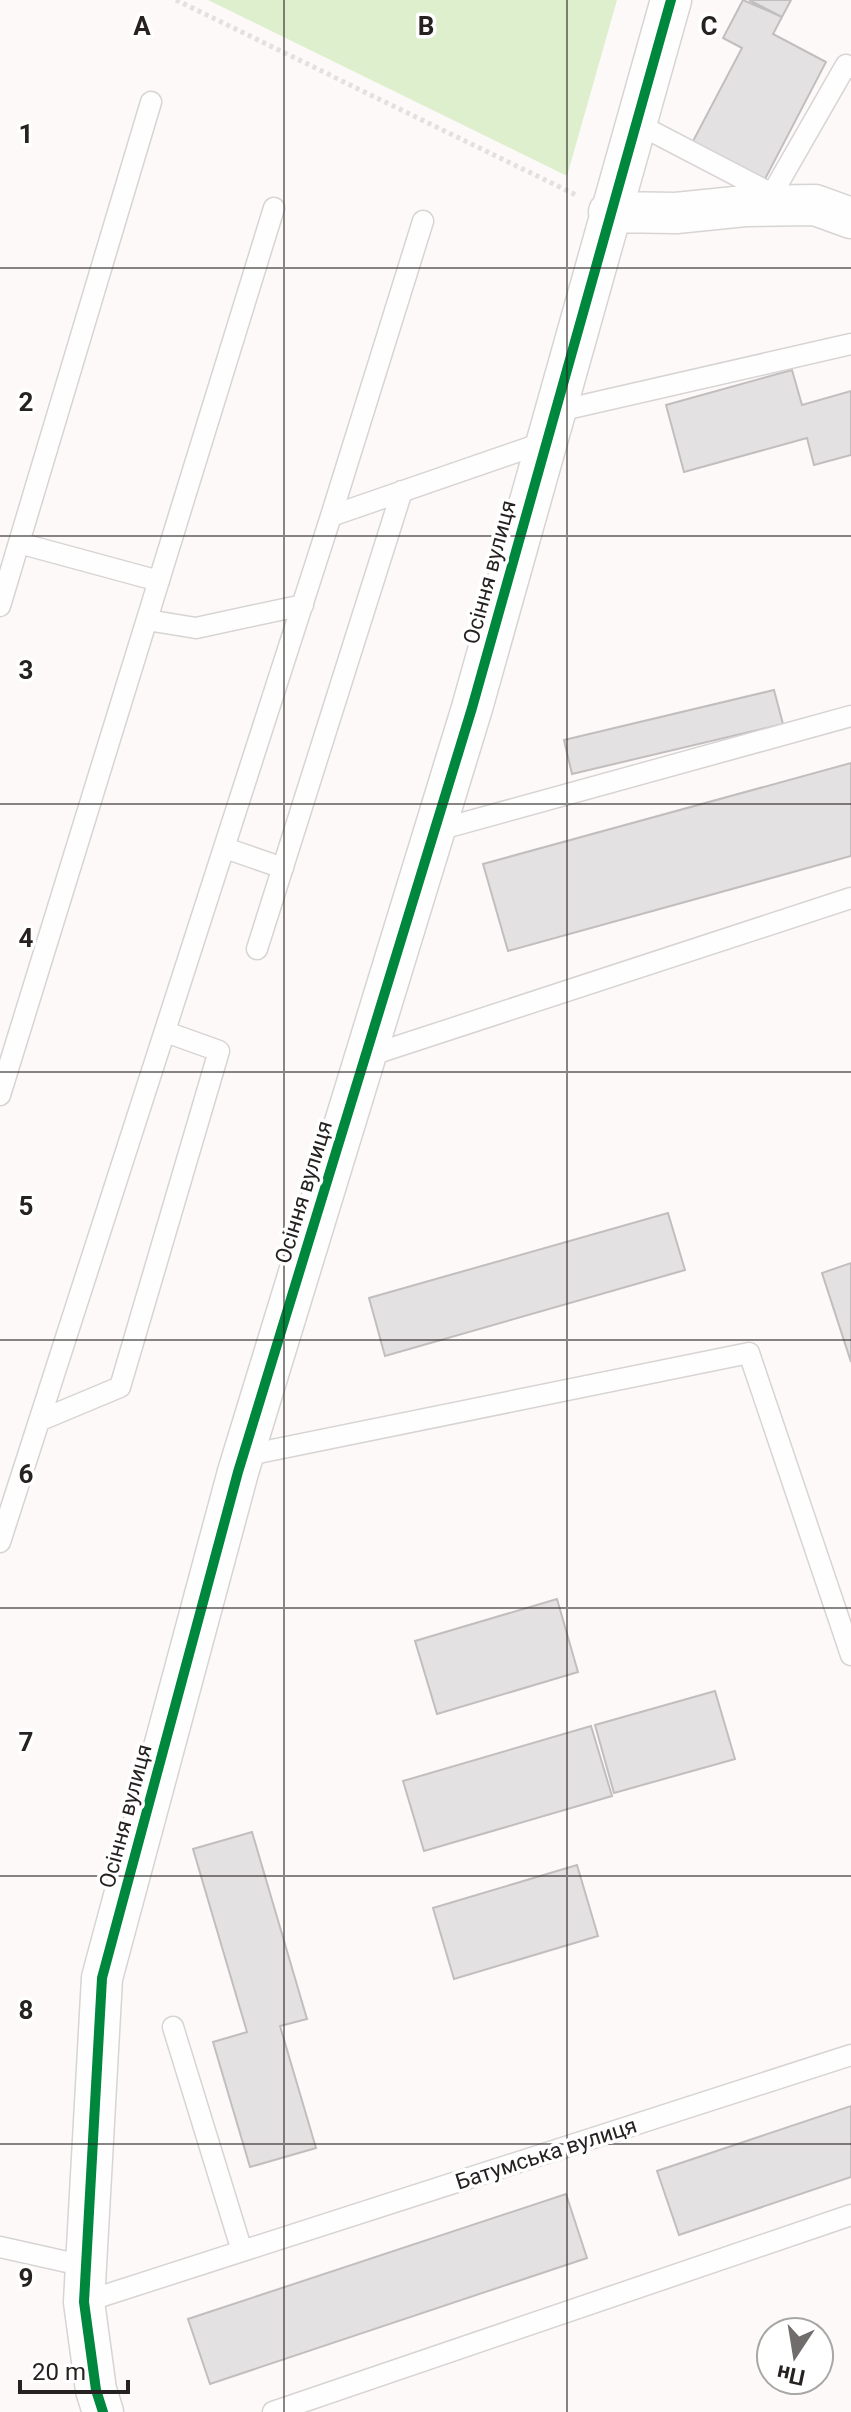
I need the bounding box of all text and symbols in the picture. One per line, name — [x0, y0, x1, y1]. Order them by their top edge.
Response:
text: A — [133, 11, 151, 41]
text: B — [418, 11, 434, 41]
text: C — [700, 11, 718, 41]
text: 1 — [19, 119, 33, 149]
text: 2 — [19, 387, 33, 417]
street label: Осіння вулиця — [458, 497, 521, 647]
text: 3 — [19, 655, 33, 685]
text: 4 — [19, 923, 34, 953]
street label: Осіння вулиця — [270, 1118, 337, 1267]
text: 5 — [19, 1191, 33, 1221]
text: 6 — [19, 1459, 34, 1489]
text: 7 — [19, 1727, 33, 1757]
street label: Осіння вулиця — [94, 1741, 157, 1891]
text: 8 — [19, 1995, 33, 2025]
street label: Батумська вулиця — [452, 2112, 640, 2195]
text: 9 — [19, 2263, 33, 2293]
north arrow — [755, 2316, 835, 2396]
scale bar — [20, 2344, 128, 2394]
text: 20 m — [32, 2358, 86, 2386]
text: Пн — [775, 2360, 807, 2390]

